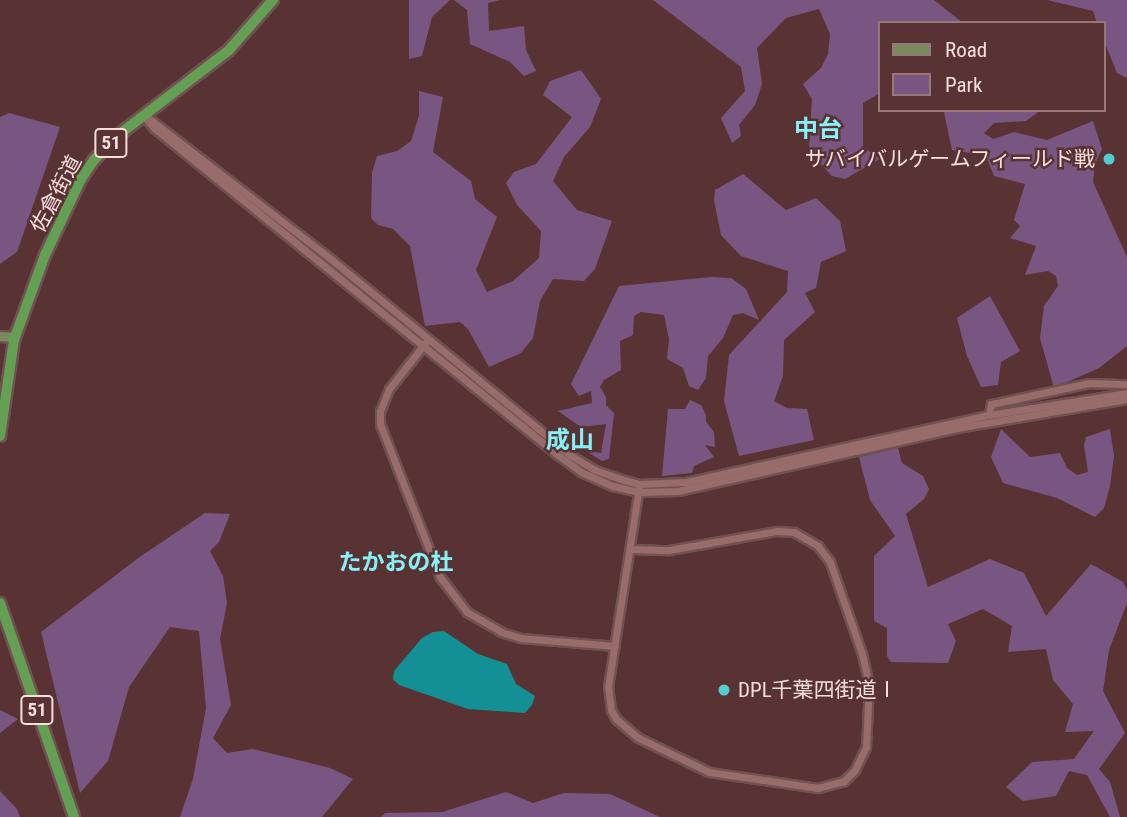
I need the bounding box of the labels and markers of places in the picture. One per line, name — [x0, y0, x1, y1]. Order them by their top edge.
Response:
place label: サバイバルゲームフィールド戦 — [801, 146, 1095, 172]
marker: サバイバルゲームフィールド戦 — [1101, 151, 1117, 167]
place label: DPL千葉四街道Ⅰ — [738, 677, 898, 703]
marker: DPL千葉四街道Ⅰ — [716, 682, 732, 698]

